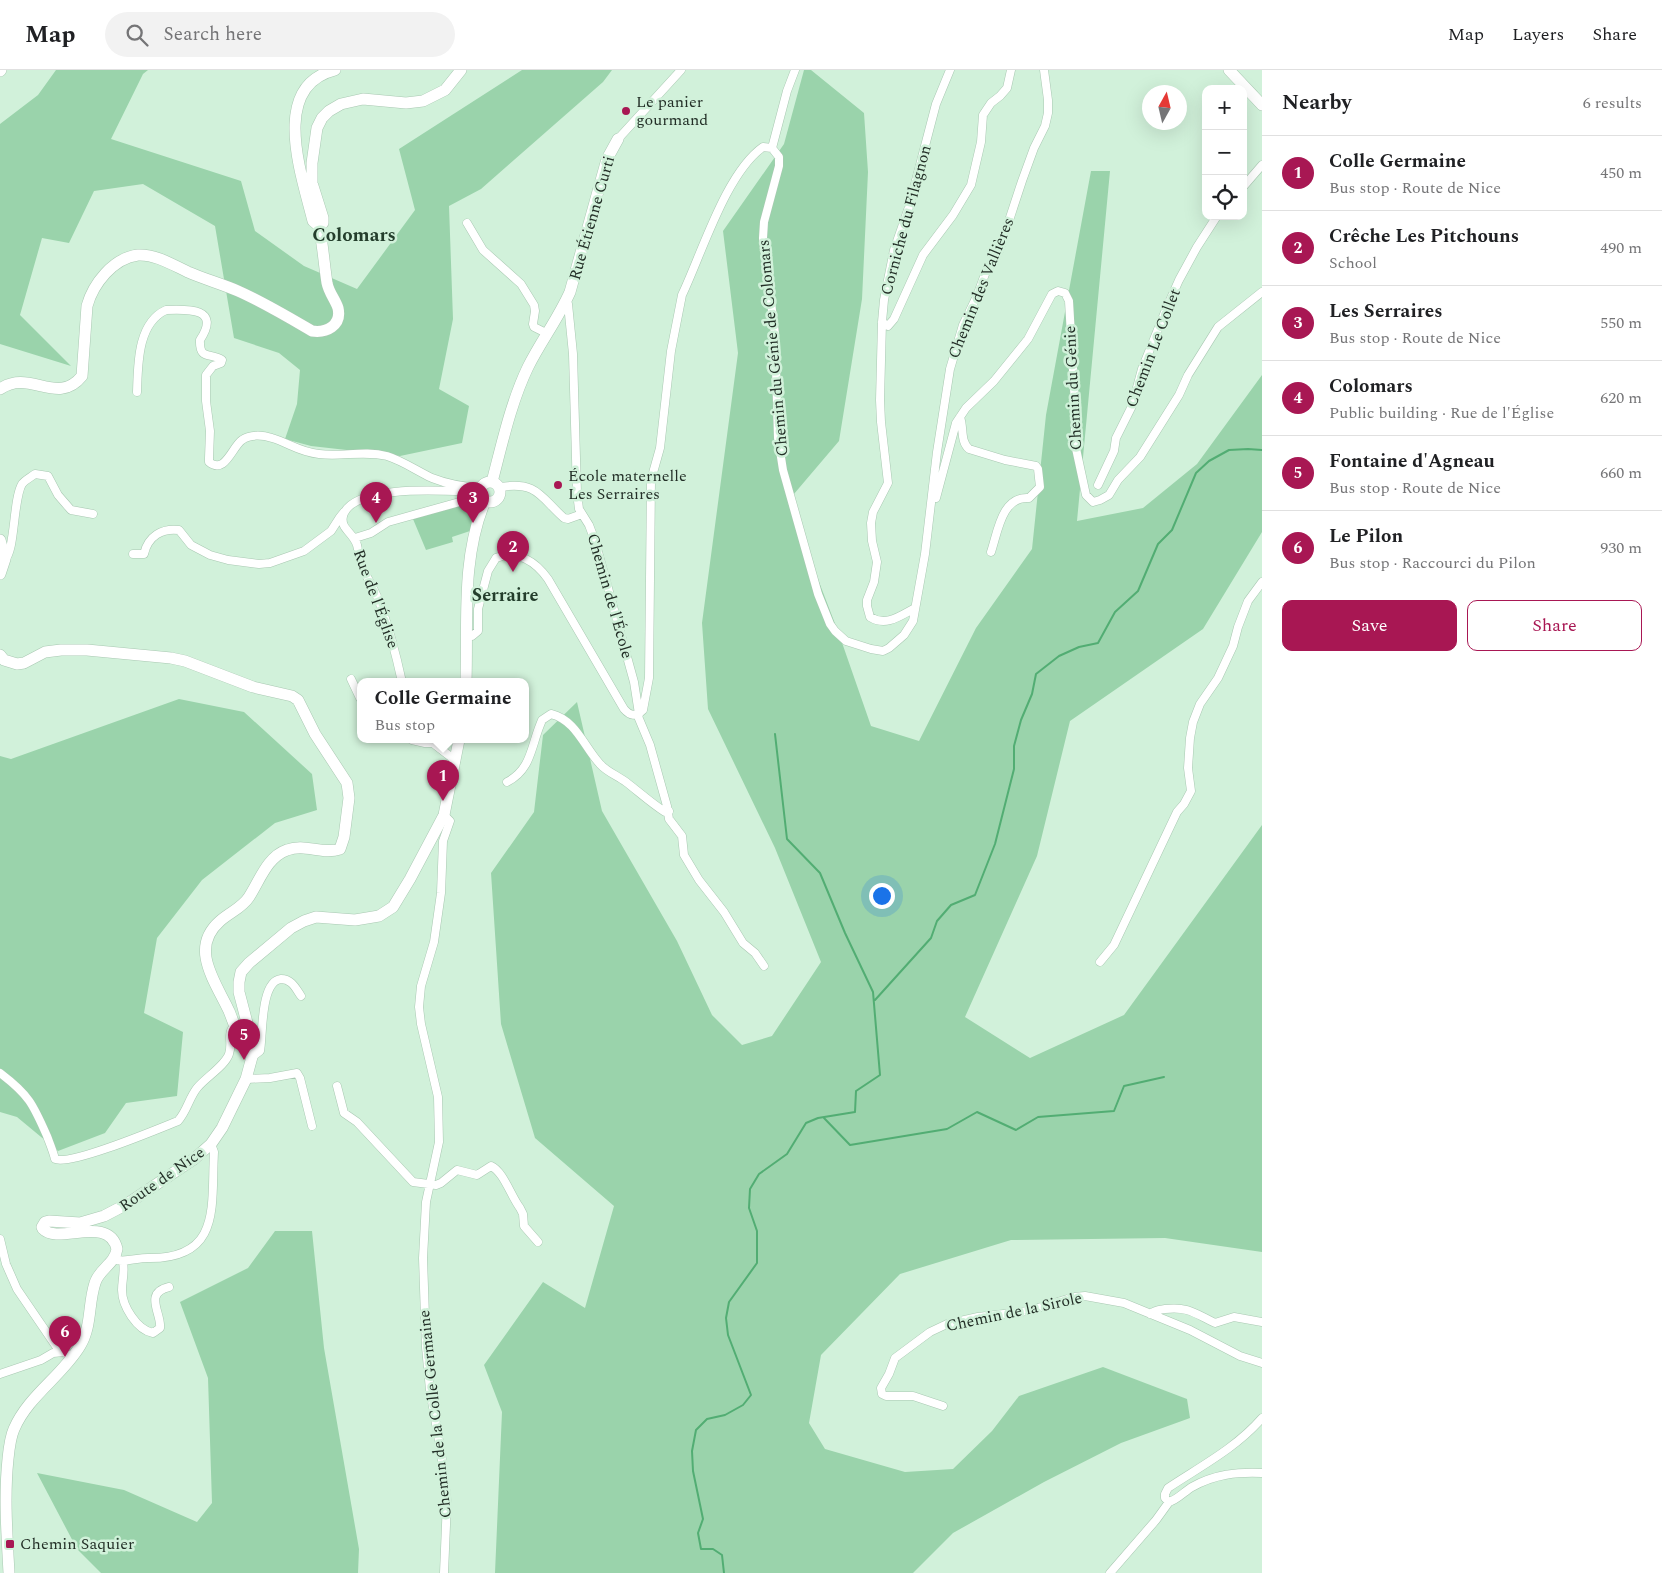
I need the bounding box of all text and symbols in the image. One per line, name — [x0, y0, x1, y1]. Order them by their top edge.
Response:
search box — [105, 12, 455, 57]
text: Map — [25, 17, 75, 53]
text: Search here — [163, 20, 262, 49]
icon: search — [123, 21, 151, 49]
text: Map — [1448, 21, 1484, 48]
text: Layers — [1512, 21, 1564, 48]
text: Share — [1592, 21, 1637, 48]
north arrow — [1142, 85, 1187, 130]
map controls — [1202, 85, 1247, 220]
button: + — [1202, 85, 1247, 130]
text: Nearby — [1282, 87, 1352, 119]
place label: Le panier gourmand — [636, 90, 708, 132]
text: 6 results — [1583, 91, 1642, 115]
marker: Le panier gourmand — [620, 105, 632, 117]
button: − — [1202, 130, 1247, 175]
street label: Corniche du Filagnon — [874, 142, 938, 298]
text: Colle Germaine — [1329, 147, 1466, 176]
street label: Rue Étienne Curti — [563, 153, 621, 283]
text: 1 — [1294, 161, 1302, 185]
text: 450 m — [1600, 161, 1642, 185]
button: locate — [1202, 175, 1247, 220]
text: Bus stop · Route de Nice — [1329, 176, 1501, 200]
street label: Chemin des Vallières — [942, 214, 1020, 362]
district label: Colomars — [312, 221, 396, 250]
text: Crêche Les Pitchouns — [1329, 222, 1519, 251]
text: 2 — [1294, 236, 1302, 260]
text: 490 m — [1600, 236, 1642, 260]
street label: Chemin du Génie de Colomars — [752, 239, 794, 457]
text: School — [1329, 251, 1377, 275]
street label: Chemin Le Collet — [1119, 285, 1187, 411]
text: Les Serraires — [1329, 297, 1443, 326]
text: 3 — [1294, 311, 1302, 335]
text: 550 m — [1600, 311, 1642, 335]
street label: Chemin du Génie — [1058, 325, 1088, 451]
text: Bus stop · Route de Nice — [1329, 326, 1501, 350]
text: Colomars — [1329, 372, 1413, 401]
text: 4 — [1294, 386, 1302, 410]
text: 620 m — [1600, 386, 1642, 410]
text: Public building · Rue de l'Église — [1329, 401, 1554, 425]
text: Fontaine d'Agneau — [1329, 447, 1495, 476]
text: 5 — [1294, 461, 1302, 485]
text: 660 m — [1600, 461, 1642, 485]
place label: École maternelle Les Serraires — [568, 464, 687, 506]
text: Bus stop · Route de Nice — [1329, 476, 1501, 500]
marker: École maternelle Les Serraires — [552, 479, 564, 491]
pin: 4 — [360, 482, 392, 523]
pin: 3 — [457, 482, 489, 523]
text: Le Pilon — [1329, 522, 1403, 551]
pin: 2 — [497, 531, 529, 572]
street label: Chemin de l'École — [581, 531, 639, 661]
text: 6 — [1294, 536, 1302, 560]
text: 930 m — [1600, 536, 1642, 560]
street label: Rue de l'Église — [347, 546, 405, 652]
text: Bus stop · Raccourci du Pilon — [1329, 551, 1536, 575]
district label: Serraire — [472, 582, 538, 609]
button: Save — [1282, 600, 1457, 651]
button: Share — [1467, 600, 1642, 651]
popup — [357, 678, 529, 743]
text: Colle Germaine — [375, 684, 511, 713]
text: Bus stop — [375, 713, 435, 737]
pin: 1 — [427, 760, 459, 801]
your location — [869, 883, 895, 909]
pin: 5 — [228, 1019, 260, 1060]
street label: Route de Nice — [114, 1141, 210, 1217]
street label: Chemin de la Sirole — [944, 1286, 1084, 1338]
street label: Chemin de la Colle Germaine — [412, 1309, 458, 1519]
pin: 6 — [49, 1316, 81, 1357]
place label: Chemin Saquier — [20, 1532, 134, 1556]
marker: Chemin Saquier — [4, 1538, 16, 1550]

